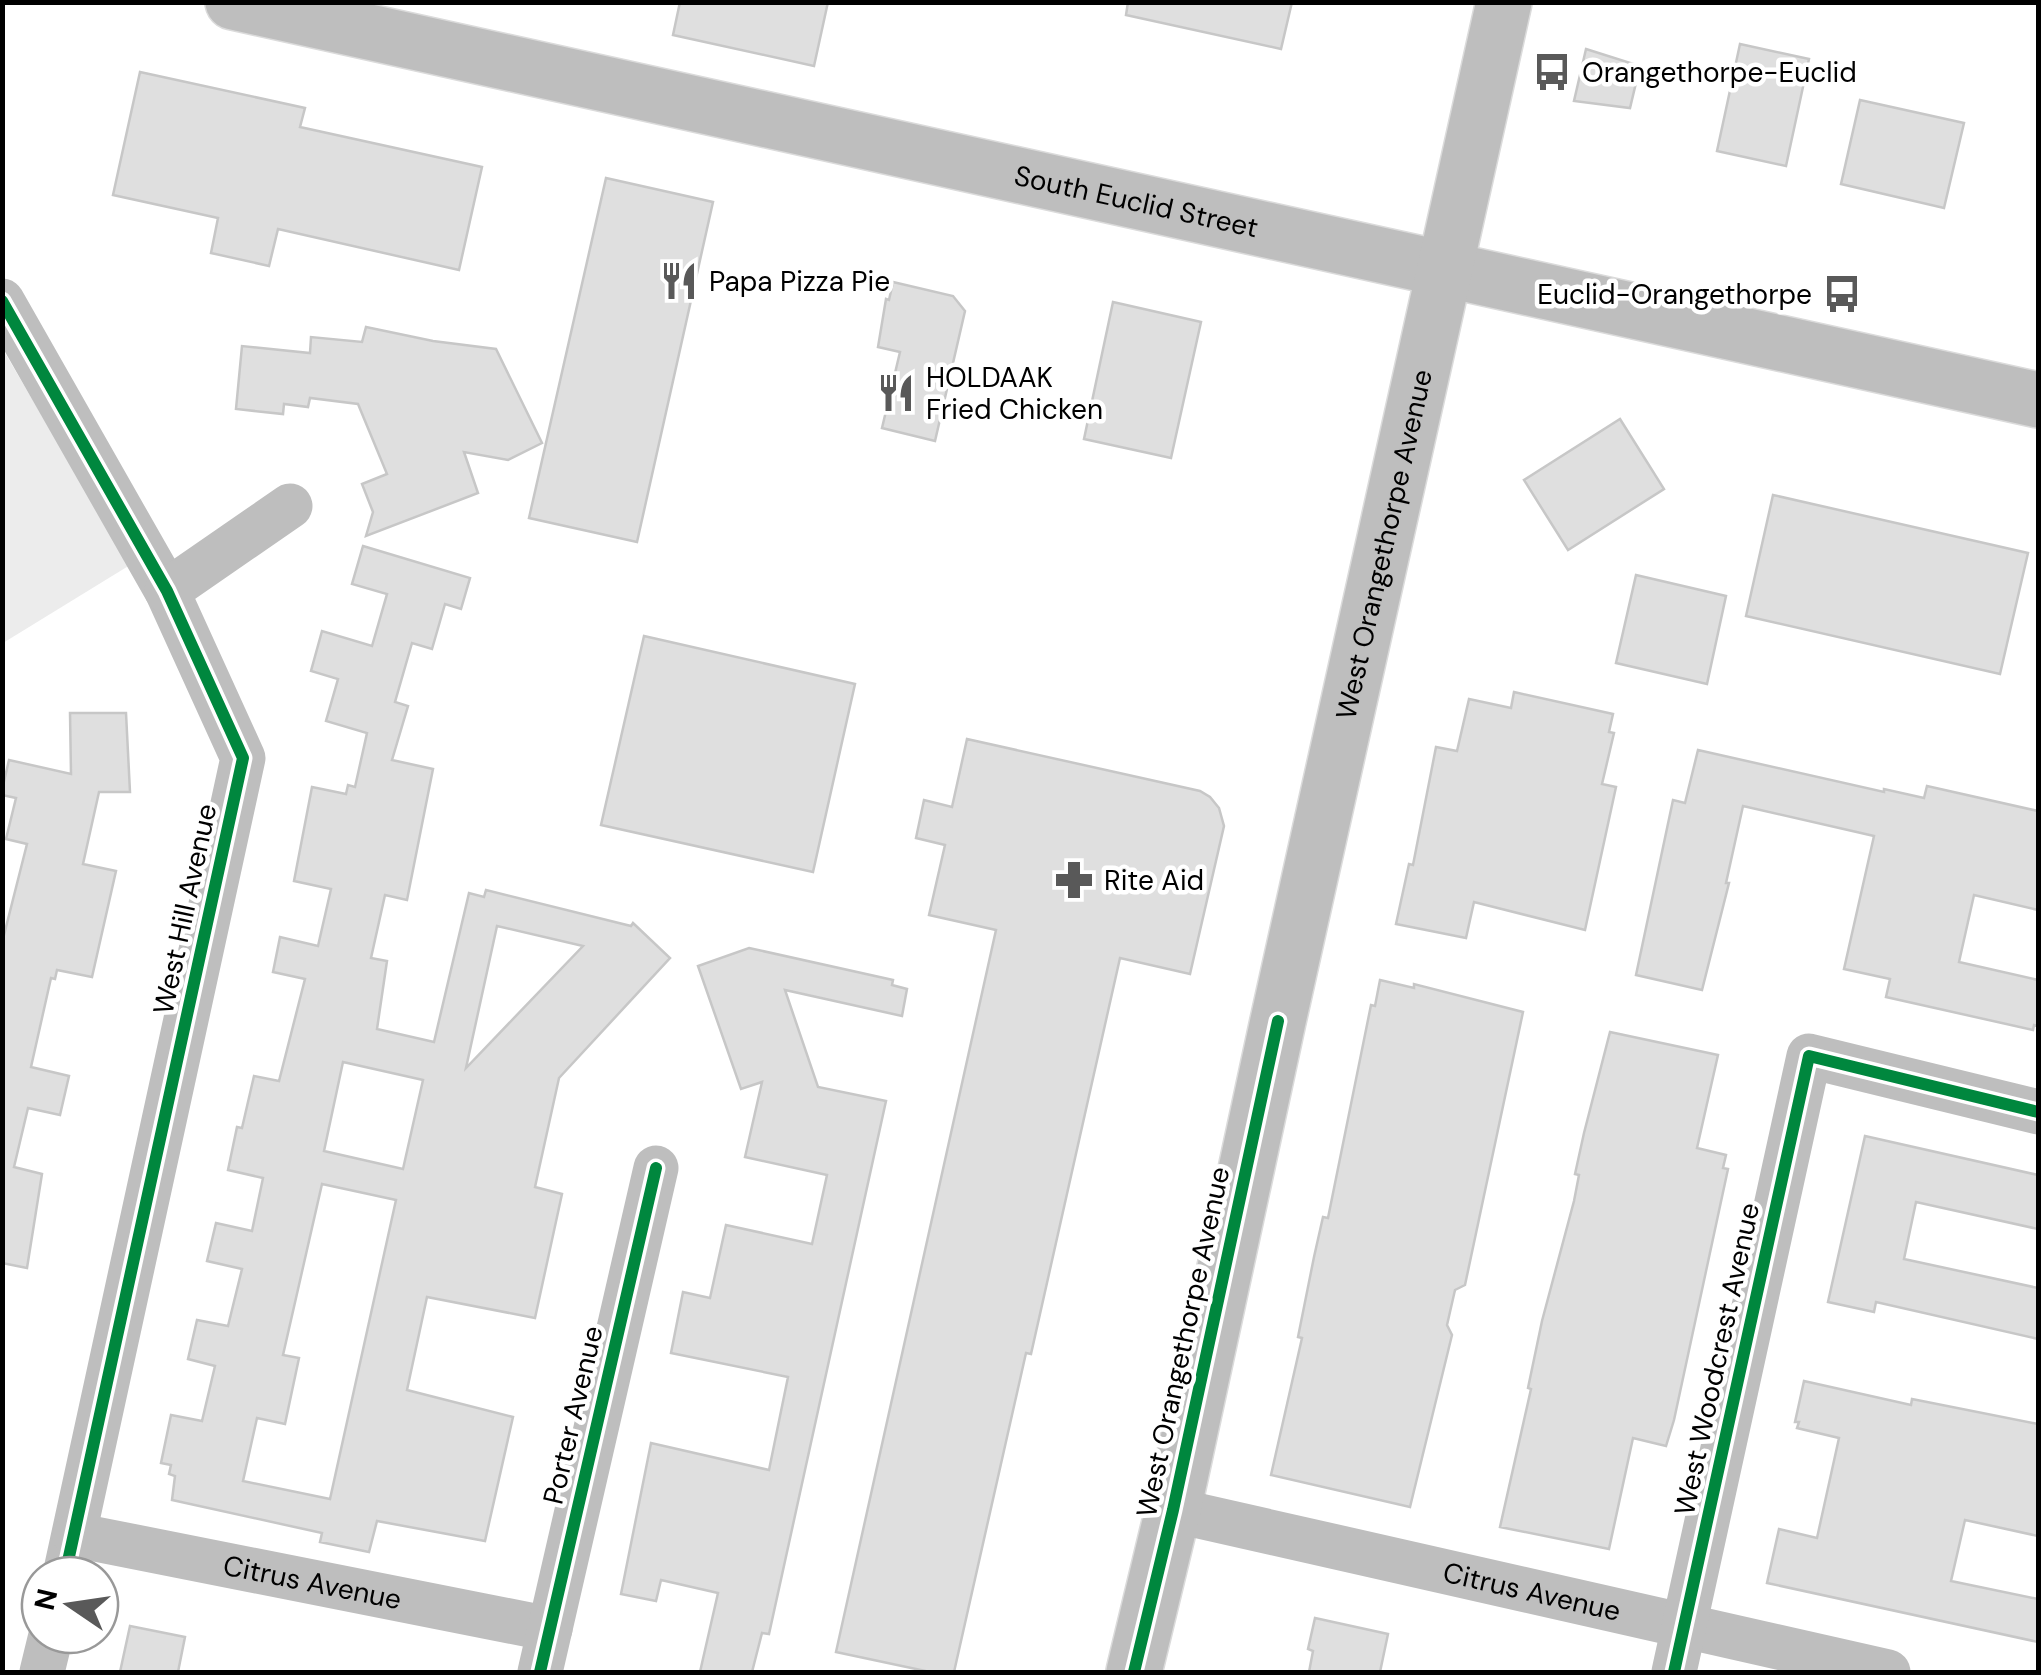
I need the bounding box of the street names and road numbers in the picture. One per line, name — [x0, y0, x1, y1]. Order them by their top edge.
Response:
street label: South Euclid Street — [1011, 156, 1262, 246]
street label: West Orangethorpe Avenue — [1327, 366, 1440, 723]
street label: West Hill Avenue — [145, 800, 225, 1018]
street label: West Orangethorpe Avenue — [1128, 1163, 1238, 1521]
street label: West Woodcrest Avenue — [1666, 1199, 1768, 1519]
street label: Porter Avenue — [535, 1322, 611, 1508]
street label: Citrus Avenue — [220, 1546, 405, 1618]
street label: Citrus Avenue — [1440, 1553, 1624, 1629]

